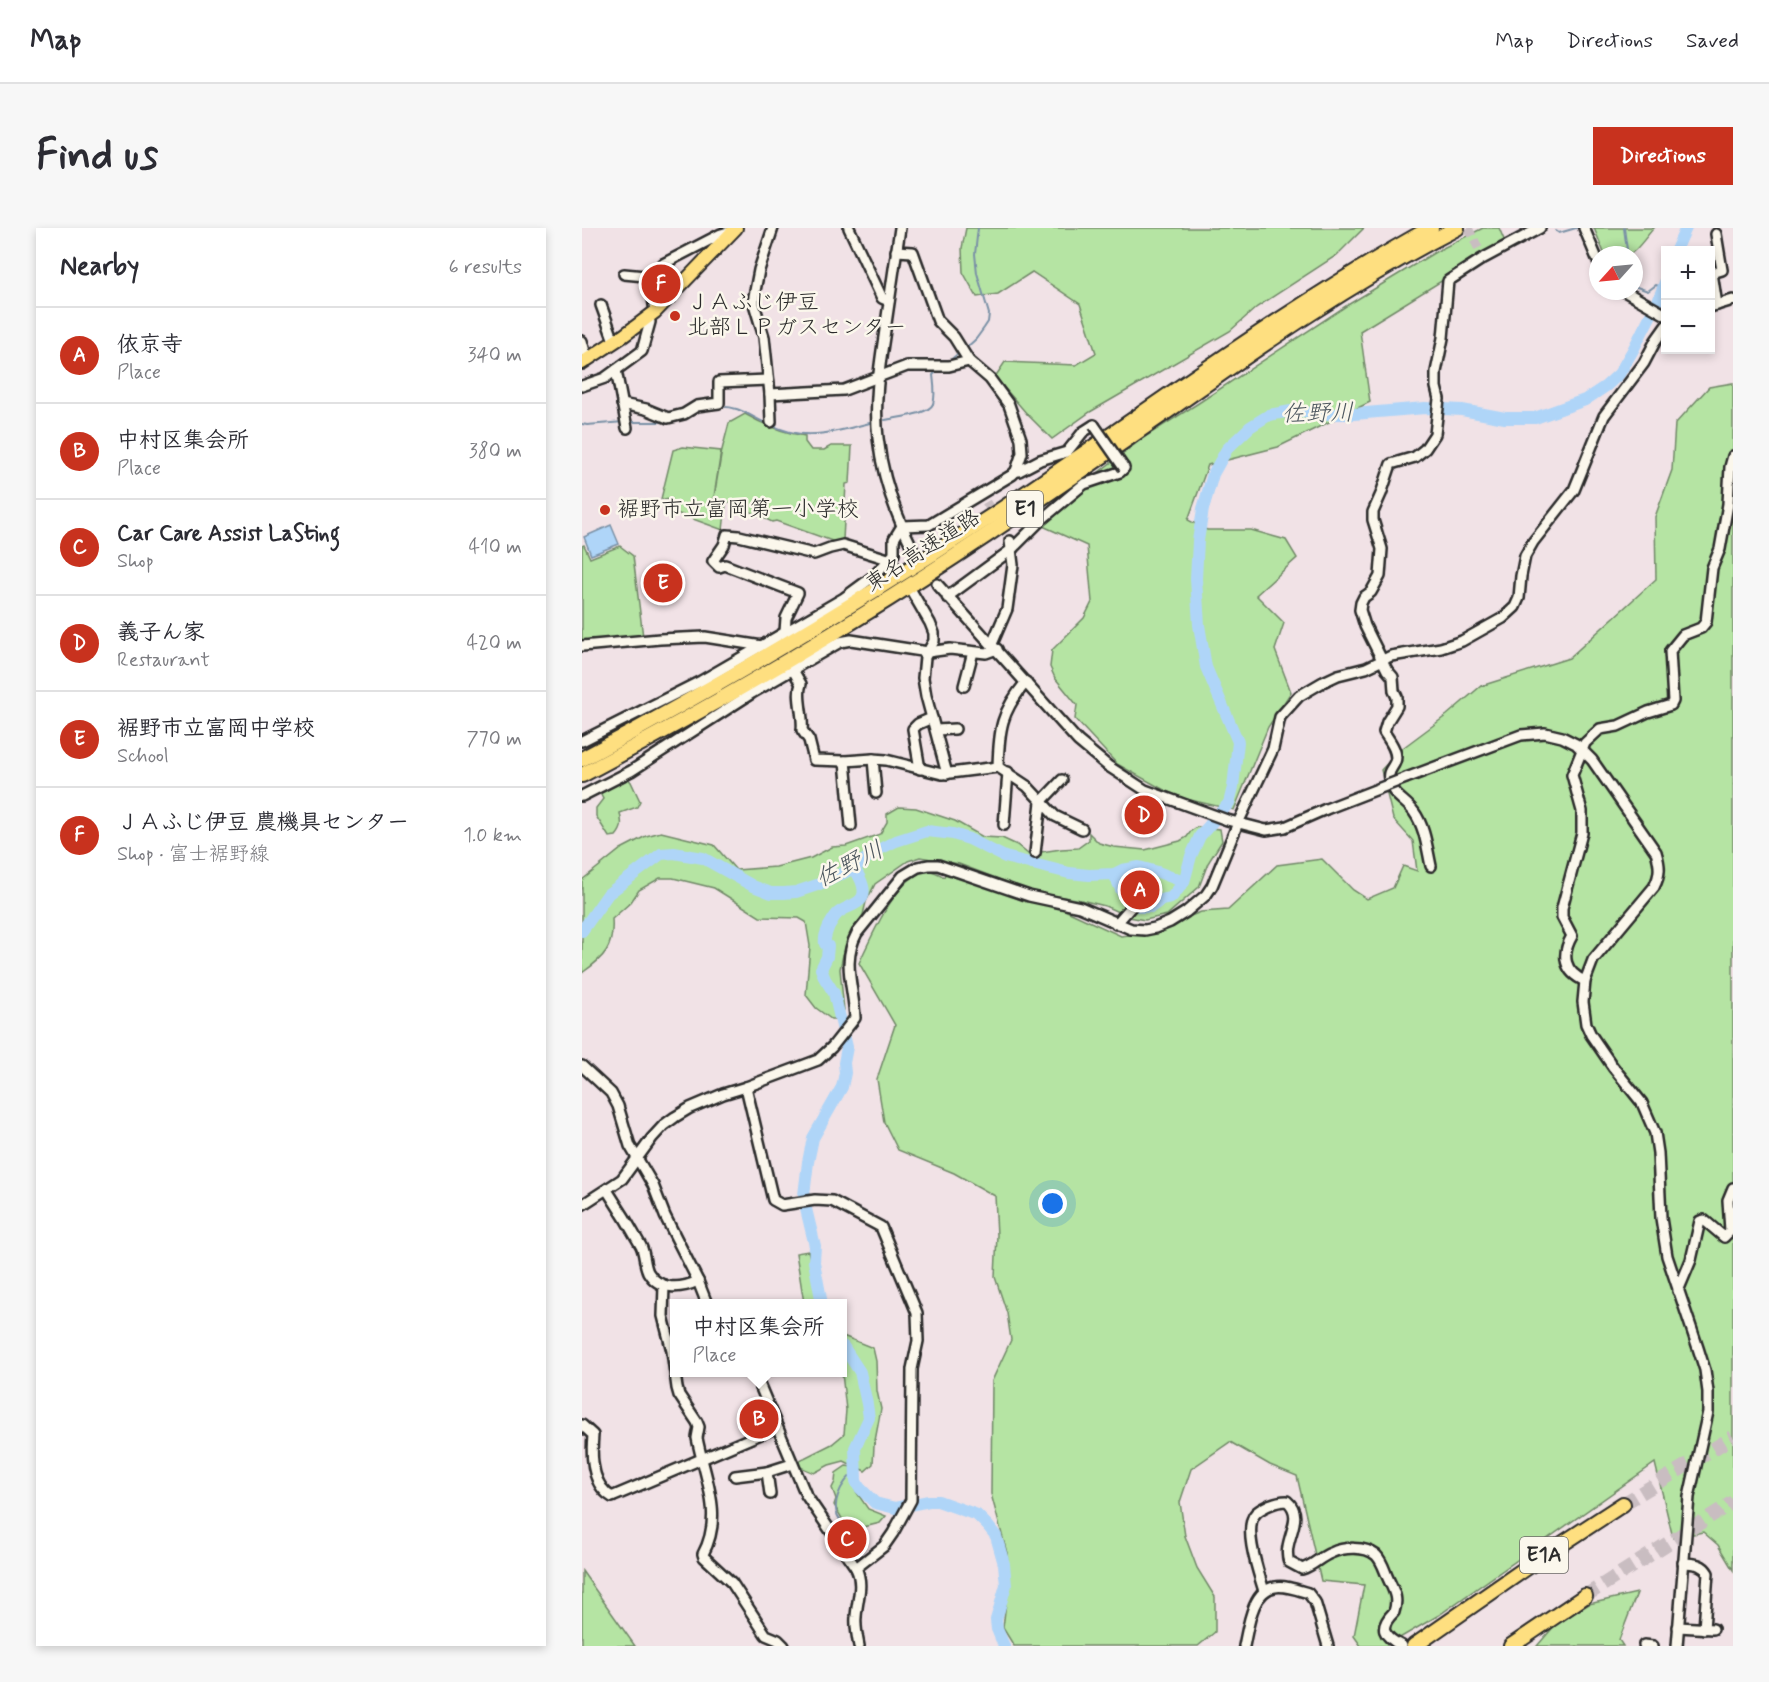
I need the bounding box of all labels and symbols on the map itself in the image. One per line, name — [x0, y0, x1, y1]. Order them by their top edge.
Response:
north arrow — [1589, 246, 1643, 300]
pin: F — [642, 262, 680, 306]
place label: ＪＡふじ伊豆 北部ＬＰガスセンター — [687, 289, 907, 342]
marker: ＪＡふじ伊豆 北部ＬＰガスセンター — [668, 309, 682, 323]
water label: 佐野川 — [1282, 398, 1354, 430]
road number: E1 — [1007, 491, 1043, 527]
place label: 裾野市立富岡第一小学校 — [617, 496, 859, 524]
marker: 裾野市立富岡第一小学校 — [598, 503, 612, 517]
street label: 東名高速道路 — [860, 503, 986, 599]
pin: E — [644, 560, 682, 606]
pin: D — [1124, 792, 1164, 838]
water label: 佐野川 — [811, 835, 889, 895]
pin: A — [1120, 868, 1160, 912]
your location — [1038, 1189, 1067, 1218]
pin: B — [740, 1396, 778, 1442]
pin: C — [828, 1516, 866, 1562]
road number: E1A — [1520, 1537, 1568, 1573]

